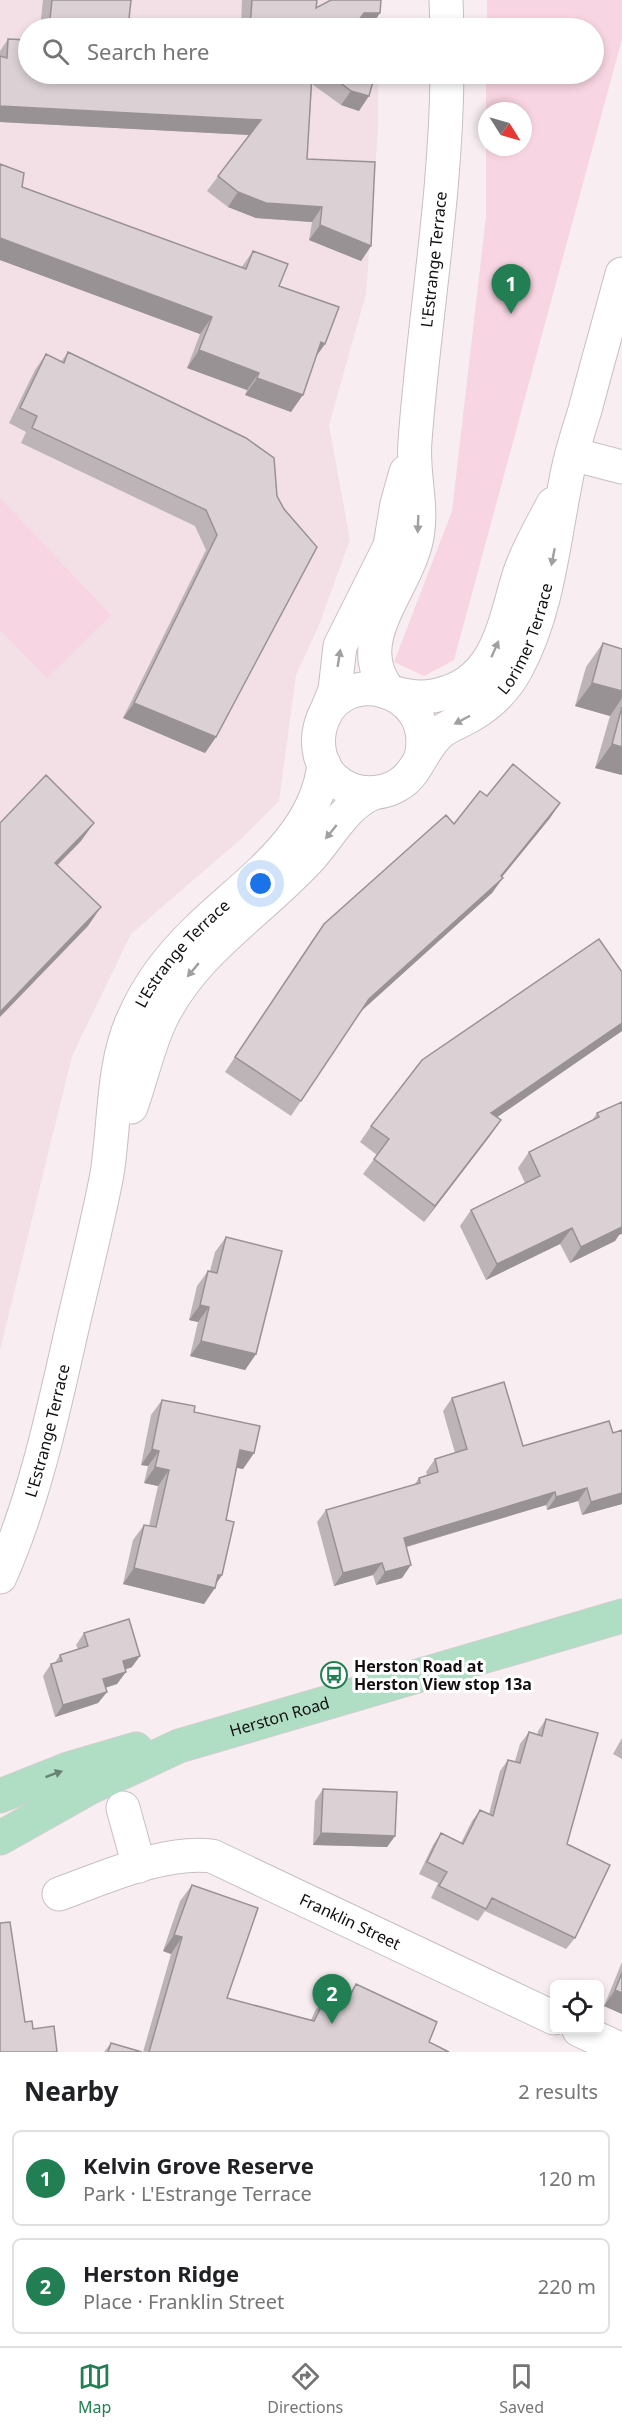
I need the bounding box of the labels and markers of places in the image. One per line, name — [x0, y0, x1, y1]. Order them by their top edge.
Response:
pin: 1 — [492, 264, 530, 314]
place label: Herston Road at Herston View stop 13a — [354, 1655, 532, 1695]
bus stop icon: Herston Road at Herston View stop 13a — [319, 1660, 349, 1690]
pin: 2 — [312, 1974, 352, 2024]

